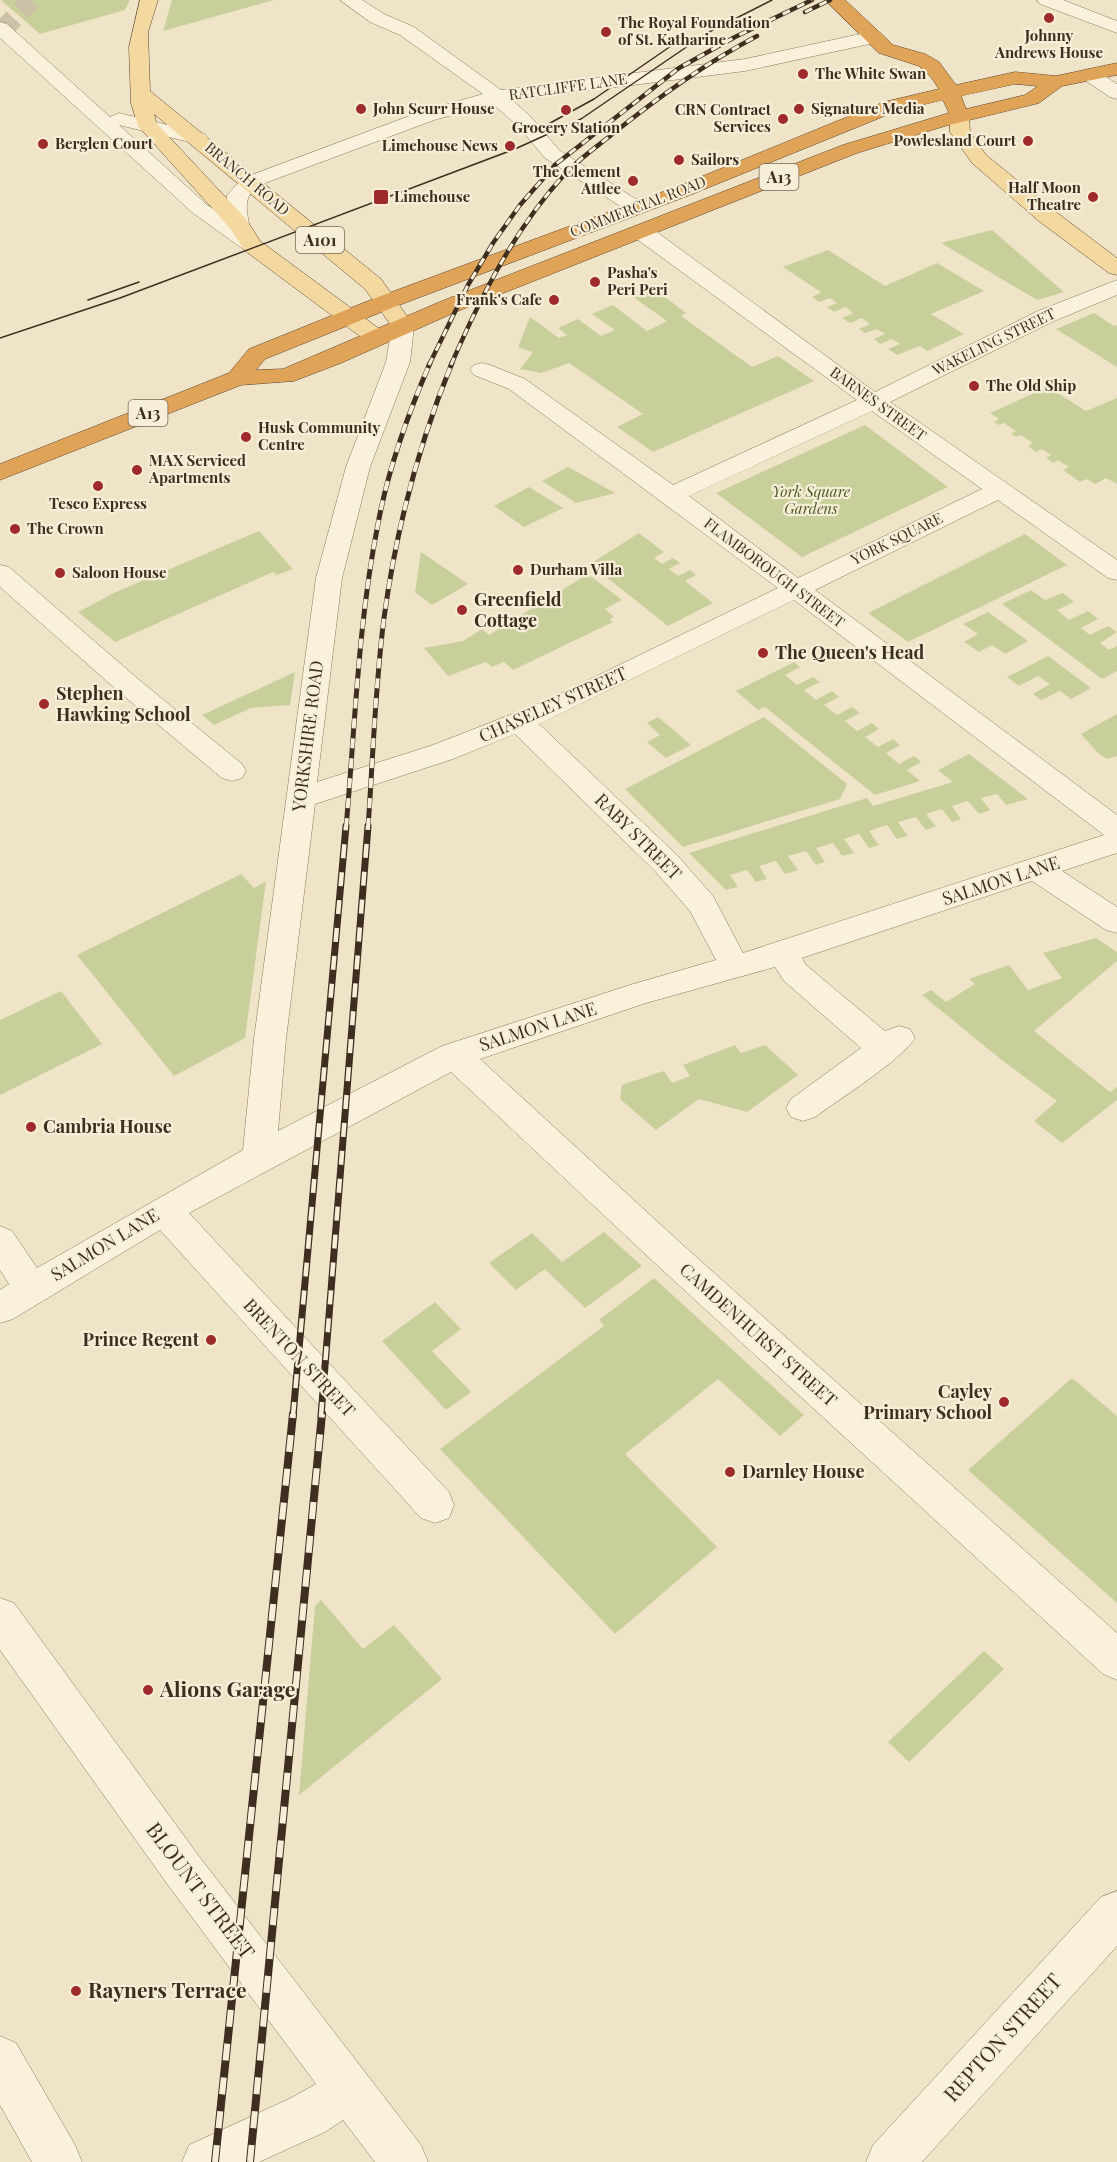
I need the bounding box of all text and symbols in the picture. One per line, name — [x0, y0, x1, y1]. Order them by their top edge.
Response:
marker: Johnny Andrews House — [1042, 11, 1056, 25]
place label: The Royal Foundation of St. Katharine — [618, 12, 771, 49]
marker: The Royal Foundation of St. Katharine — [599, 25, 613, 39]
place label: Johnny Andrews House — [994, 25, 1104, 62]
place label: The White Swan — [815, 63, 927, 83]
marker: The White Swan — [796, 67, 810, 81]
street label: RATCLIFFE LANE — [507, 68, 628, 104]
place label: John Scurr House — [372, 98, 495, 118]
place label: Signature Media — [811, 98, 925, 118]
place label: CRN Contract Services — [675, 99, 772, 136]
marker: John Scurr House — [354, 102, 368, 116]
marker: Signature Media — [792, 102, 806, 116]
marker: Grocery Station — [559, 103, 573, 117]
marker: CRN Contract Services — [776, 112, 790, 126]
place label: Grocery Station — [512, 117, 621, 137]
place label: Powlesland Court — [893, 130, 1017, 150]
place label: Berglen Court — [55, 133, 154, 153]
marker: Powlesland Court — [1021, 134, 1035, 148]
place label: Limehouse News — [382, 135, 498, 155]
marker: Berglen Court — [36, 137, 50, 151]
street label: BRANCH ROAD — [201, 137, 294, 220]
marker: Limehouse News — [503, 139, 517, 153]
place label: Sailors — [691, 149, 739, 169]
marker: Sailors — [672, 153, 686, 167]
place label: The Clement Attlee — [533, 161, 622, 198]
road number: A13 — [760, 164, 798, 190]
street label: COMMERCIAL ROAD — [567, 171, 709, 241]
marker: The Clement Attlee — [626, 174, 640, 188]
place label: Half Moon Theatre — [1008, 177, 1082, 214]
place label: Limehouse — [394, 186, 471, 206]
marker: Limehouse — [372, 188, 390, 206]
marker: Half Moon Theatre — [1086, 190, 1100, 204]
road number: A101 — [296, 227, 344, 253]
place label: Pasha's Peri Peri — [607, 262, 668, 299]
marker: Pasha's Peri Peri — [588, 275, 602, 289]
place label: Frank's Cafe — [456, 289, 542, 309]
marker: Frank's Cafe — [547, 293, 561, 307]
street label: WAKELING STREET — [928, 303, 1058, 380]
street label: BARNES STREET — [826, 361, 931, 445]
place label: The Old Ship — [986, 375, 1076, 395]
marker: The Old Ship — [967, 379, 981, 393]
road number: A13 — [128, 400, 168, 426]
place label: Husk Community Centre — [258, 417, 381, 454]
marker: Husk Community Centre — [239, 430, 253, 444]
place label: MAX Serviced Apartments — [148, 450, 246, 487]
marker: MAX Serviced Apartments — [130, 463, 144, 477]
marker: Tesco Express — [91, 479, 105, 493]
park label: York Square Gardens — [772, 481, 851, 518]
place label: Tesco Express — [49, 493, 147, 513]
street label: YORK SQUARE — [846, 507, 946, 569]
street label: FLAMBOROUGH STREET — [700, 513, 849, 632]
place label: The Crown — [27, 518, 105, 538]
marker: The Crown — [8, 522, 22, 536]
place label: Durham Villa — [530, 559, 622, 579]
place label: Saloon House — [72, 562, 167, 582]
marker: Durham Villa — [511, 563, 525, 577]
marker: Saloon House — [53, 566, 67, 580]
place label: Greenfield Cottage — [474, 587, 562, 632]
marker: Greenfield Cottage — [455, 603, 469, 617]
place label: The Queen's Head — [775, 640, 925, 664]
marker: The Queen's Head — [756, 646, 770, 660]
street label: YORKSHIRE ROAD — [286, 659, 328, 814]
street label: CHASELEY STREET — [475, 661, 630, 748]
place label: Stephen Hawking School — [56, 681, 191, 726]
marker: Stephen Hawking School — [37, 697, 51, 711]
street label: RABY STREET — [590, 788, 687, 885]
street label: SALMON LANE — [939, 850, 1063, 910]
street label: SALMON LANE — [476, 996, 600, 1056]
place label: Cambria House — [43, 1114, 172, 1138]
marker: Cambria House — [24, 1120, 38, 1134]
street label: SALMON LANE — [46, 1202, 163, 1286]
street label: CAMDENHURST STREET — [675, 1257, 842, 1411]
street label: BRENTON STREET — [239, 1293, 361, 1422]
place label: Prince Regent — [83, 1327, 200, 1351]
marker: Prince Regent — [204, 1333, 218, 1347]
place label: Cayley Primary School — [863, 1379, 993, 1424]
marker: Cayley Primary School — [997, 1395, 1011, 1409]
place label: Darnley House — [742, 1459, 864, 1483]
marker: Darnley House — [723, 1465, 737, 1479]
place label: Alions Garage — [159, 1674, 295, 1702]
marker: Alions Garage — [141, 1683, 155, 1697]
street label: BLOUNT STREET — [141, 1816, 262, 1964]
street label: REPTON STREET — [936, 1966, 1067, 2107]
place label: Rayners Terrace — [88, 1975, 247, 2003]
marker: Rayners Terrace — [69, 1984, 83, 1998]

